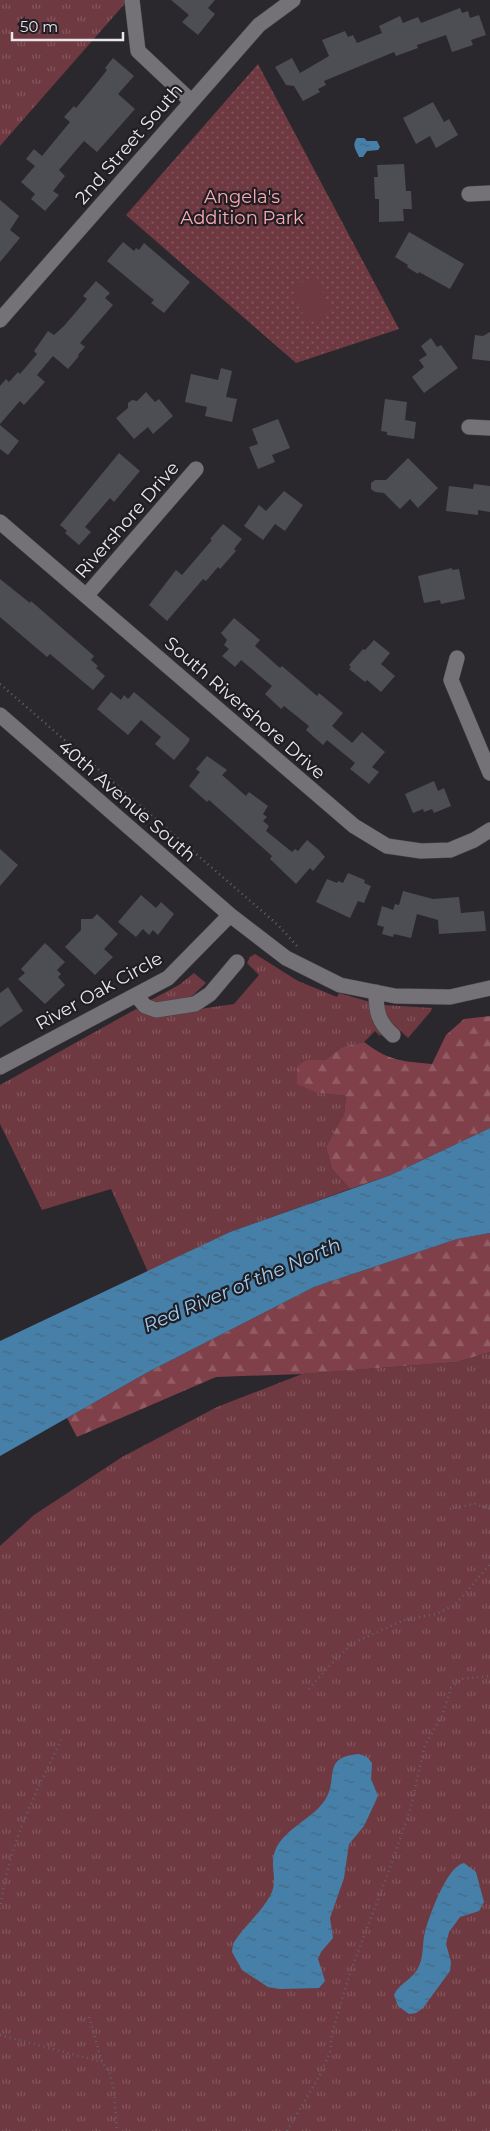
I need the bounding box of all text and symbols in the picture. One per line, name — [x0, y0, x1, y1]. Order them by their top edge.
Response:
scale bar — [12, 10, 124, 42]
text: 50 m — [20, 17, 58, 36]
street label: 2nd Street South — [71, 79, 187, 209]
park label: Angela's Addition Park — [180, 186, 304, 229]
street label: Rivershore Drive — [70, 457, 184, 583]
street label: South Rivershore Drive — [160, 632, 330, 784]
street label: 40th Avenue South — [54, 735, 200, 867]
street label: River Oak Circle — [32, 947, 166, 1035]
water label: Red River of the North — [140, 1233, 344, 1337]

